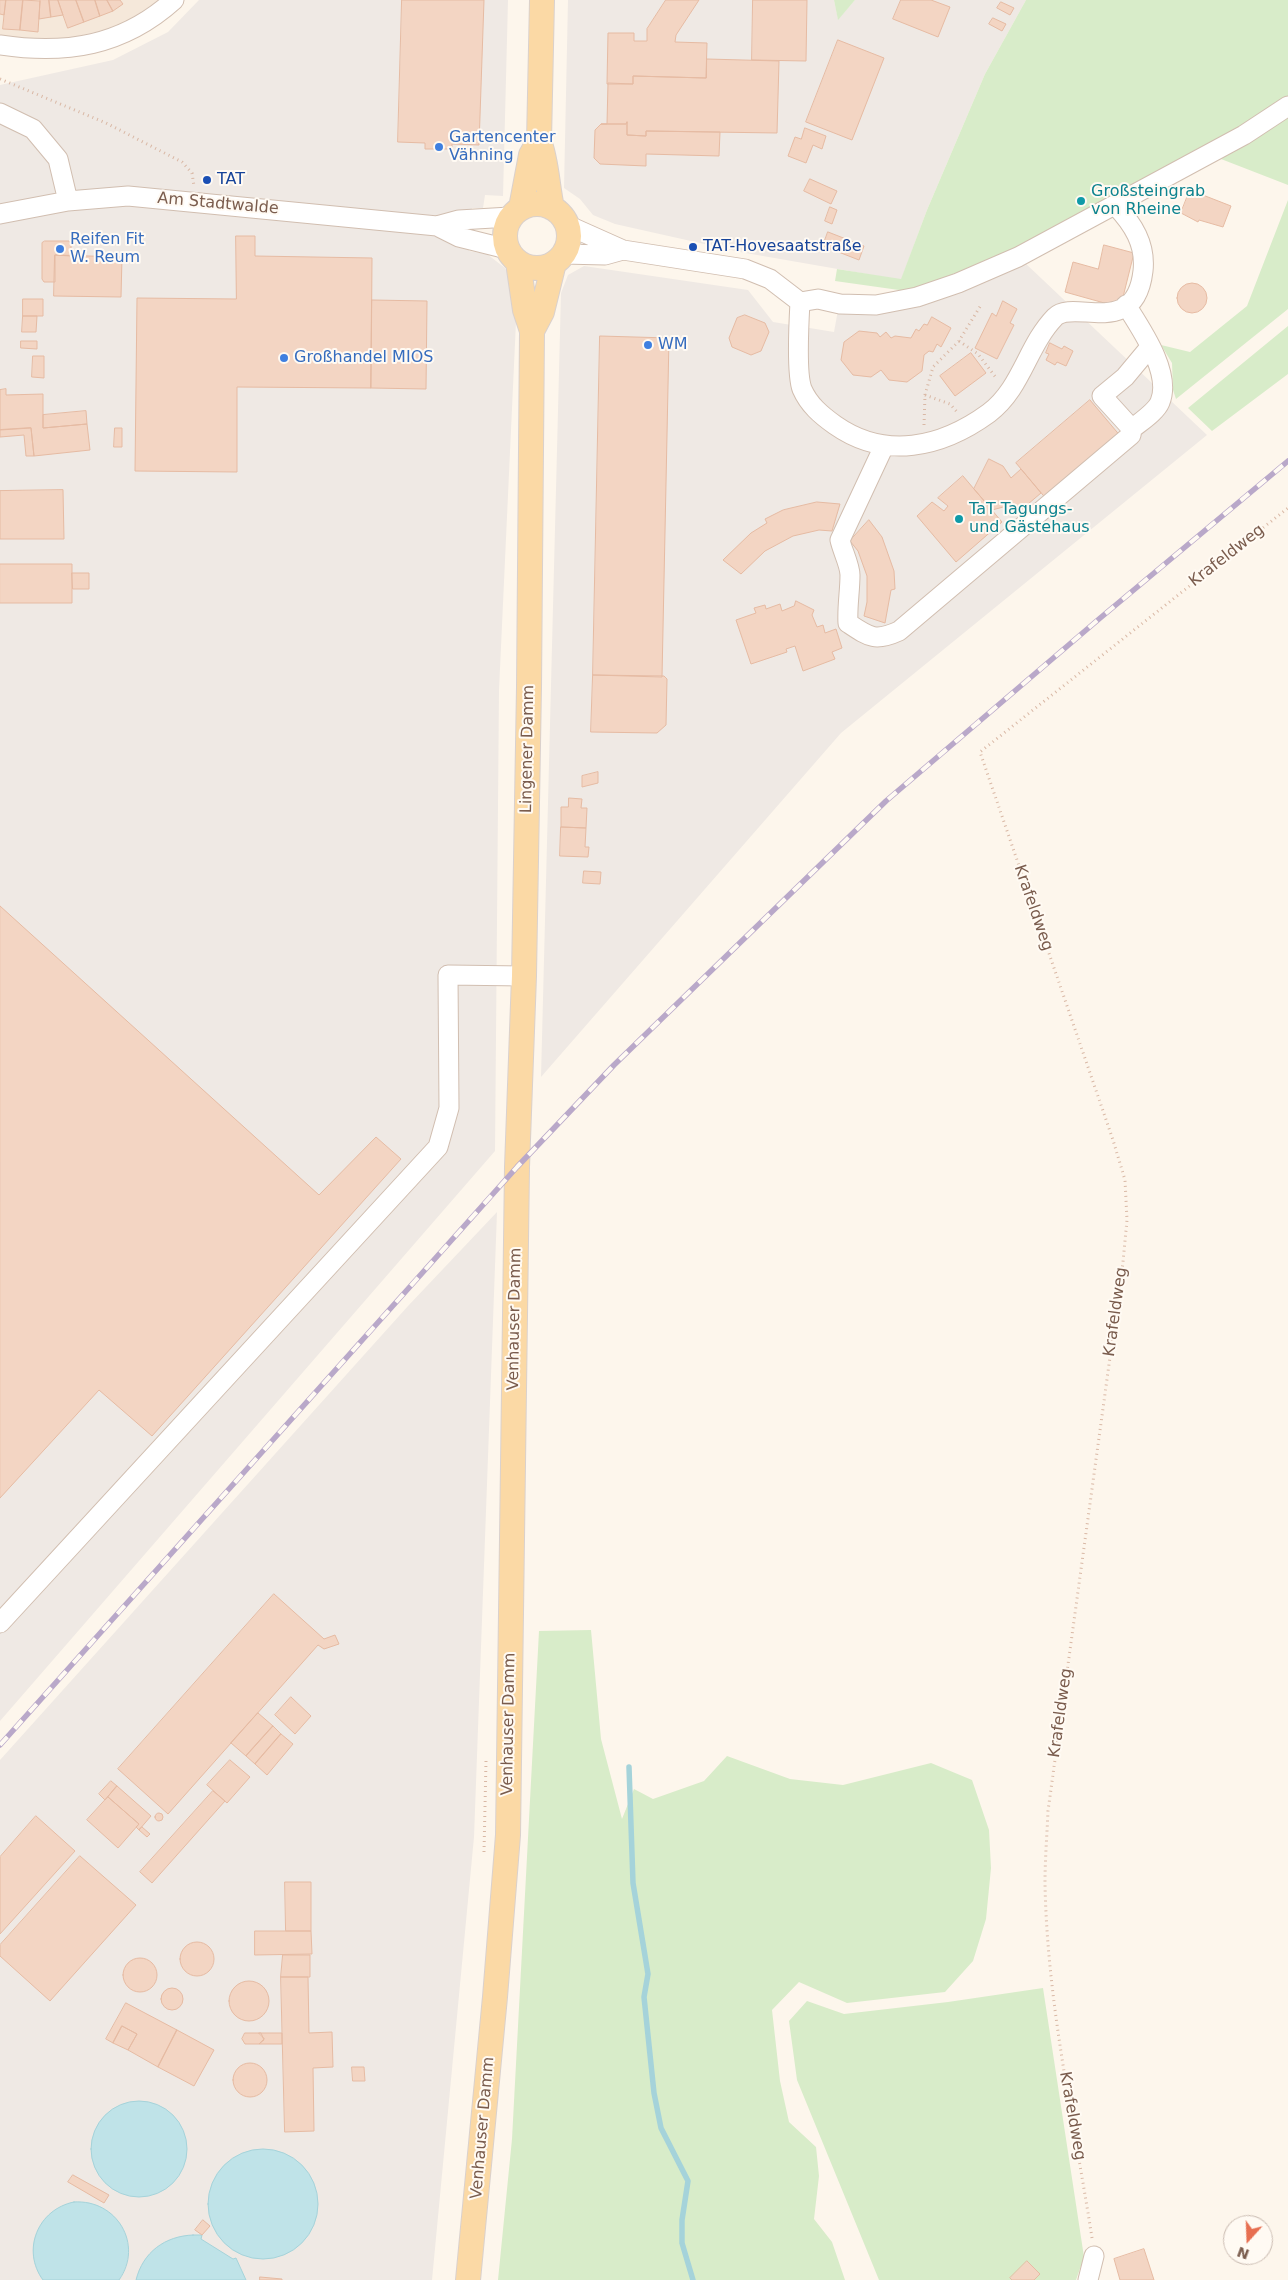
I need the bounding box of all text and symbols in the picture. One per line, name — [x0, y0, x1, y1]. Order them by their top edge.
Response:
place label: Gartencenter Vähning — [449, 128, 556, 166]
marker: Gartencenter Vähning — [433, 141, 445, 153]
place label: TAT — [217, 170, 245, 190]
marker: TAT — [201, 174, 213, 186]
place label: Großsteingrab von Rheine — [1091, 182, 1205, 220]
street label: Am Stadtwalde — [157, 189, 279, 219]
marker: Großsteingrab von Rheine — [1075, 195, 1087, 207]
place label: Reifen Fit W. Reum — [70, 230, 144, 268]
place label: TAT-Hovesaatstraße — [703, 237, 862, 257]
marker: TAT-Hovesaatstraße — [687, 241, 699, 253]
marker: Reifen Fit W. Reum — [54, 243, 66, 255]
place label: WM — [658, 335, 688, 355]
marker: WM — [642, 339, 654, 351]
place label: Großhandel MIOS — [294, 348, 433, 368]
marker: Großhandel MIOS — [278, 352, 290, 364]
place label: TaT Tagungs- und Gästehaus — [969, 500, 1090, 538]
marker: TaT Tagungs- und Gästehaus — [953, 513, 965, 525]
street label: Krafeldweg — [1186, 521, 1268, 591]
street label: Lingener Damm — [517, 685, 539, 813]
street label: Krafeldweg — [1009, 862, 1057, 954]
street label: Venhauser Damm — [504, 1247, 526, 1391]
street label: Krafeldweg — [1100, 1266, 1132, 1358]
street label: Venhauser Damm — [498, 1652, 520, 1796]
street label: Krafeldweg — [1045, 1667, 1077, 1759]
street label: Venhauser Damm — [467, 2056, 499, 2200]
street label: Krafeldweg — [1055, 2070, 1089, 2162]
north arrow — [1223, 2215, 1273, 2265]
text: N — [1235, 2244, 1251, 2263]

